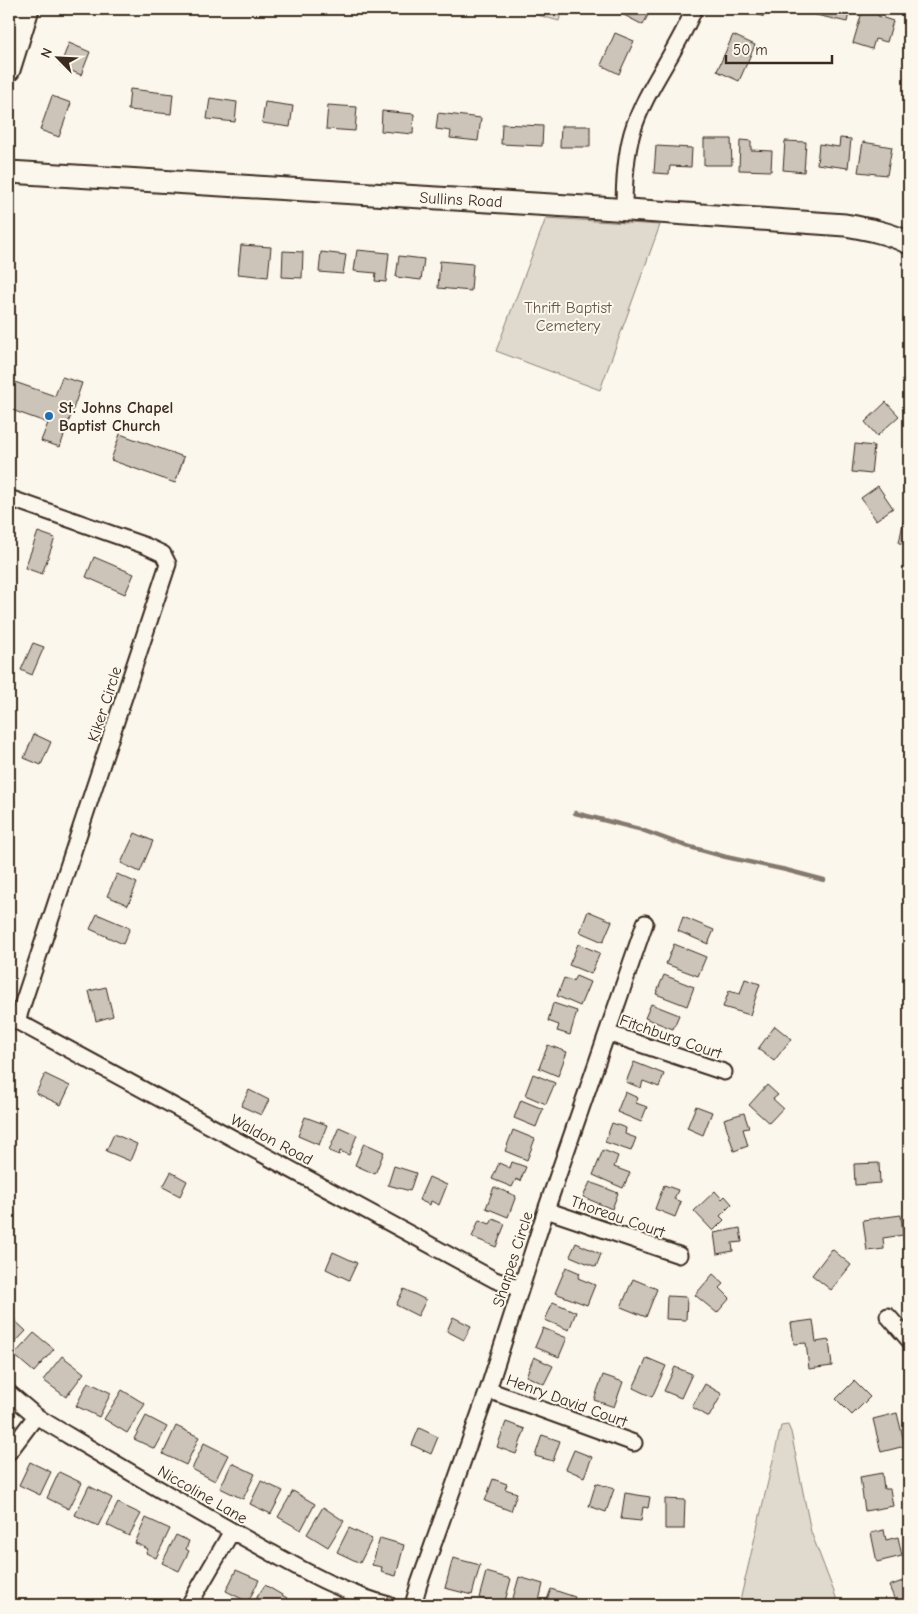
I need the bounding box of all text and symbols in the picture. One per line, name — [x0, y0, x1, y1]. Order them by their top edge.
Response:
north arrow — [32, 32, 82, 82]
scale bar — [726, 32, 832, 64]
text: 50 m — [733, 41, 768, 59]
text: N — [37, 45, 56, 61]
street label: Sullins Road — [419, 189, 503, 211]
park label: Thrift Baptist Cemetery — [524, 299, 612, 335]
place label: St. Johns Chapel Baptist Church — [59, 399, 173, 435]
marker: St. Johns Chapel Baptist Church — [43, 410, 55, 422]
street label: Kiker Circle — [84, 664, 126, 744]
street label: Fitchburg Court — [617, 1011, 725, 1063]
street label: Waldon Road — [227, 1111, 316, 1169]
street label: Thoreau Court — [568, 1192, 668, 1242]
street label: Sharpes Circle — [489, 1209, 537, 1309]
street label: Henry David Court — [504, 1371, 630, 1431]
street label: Niccoline Lane — [155, 1462, 250, 1528]

